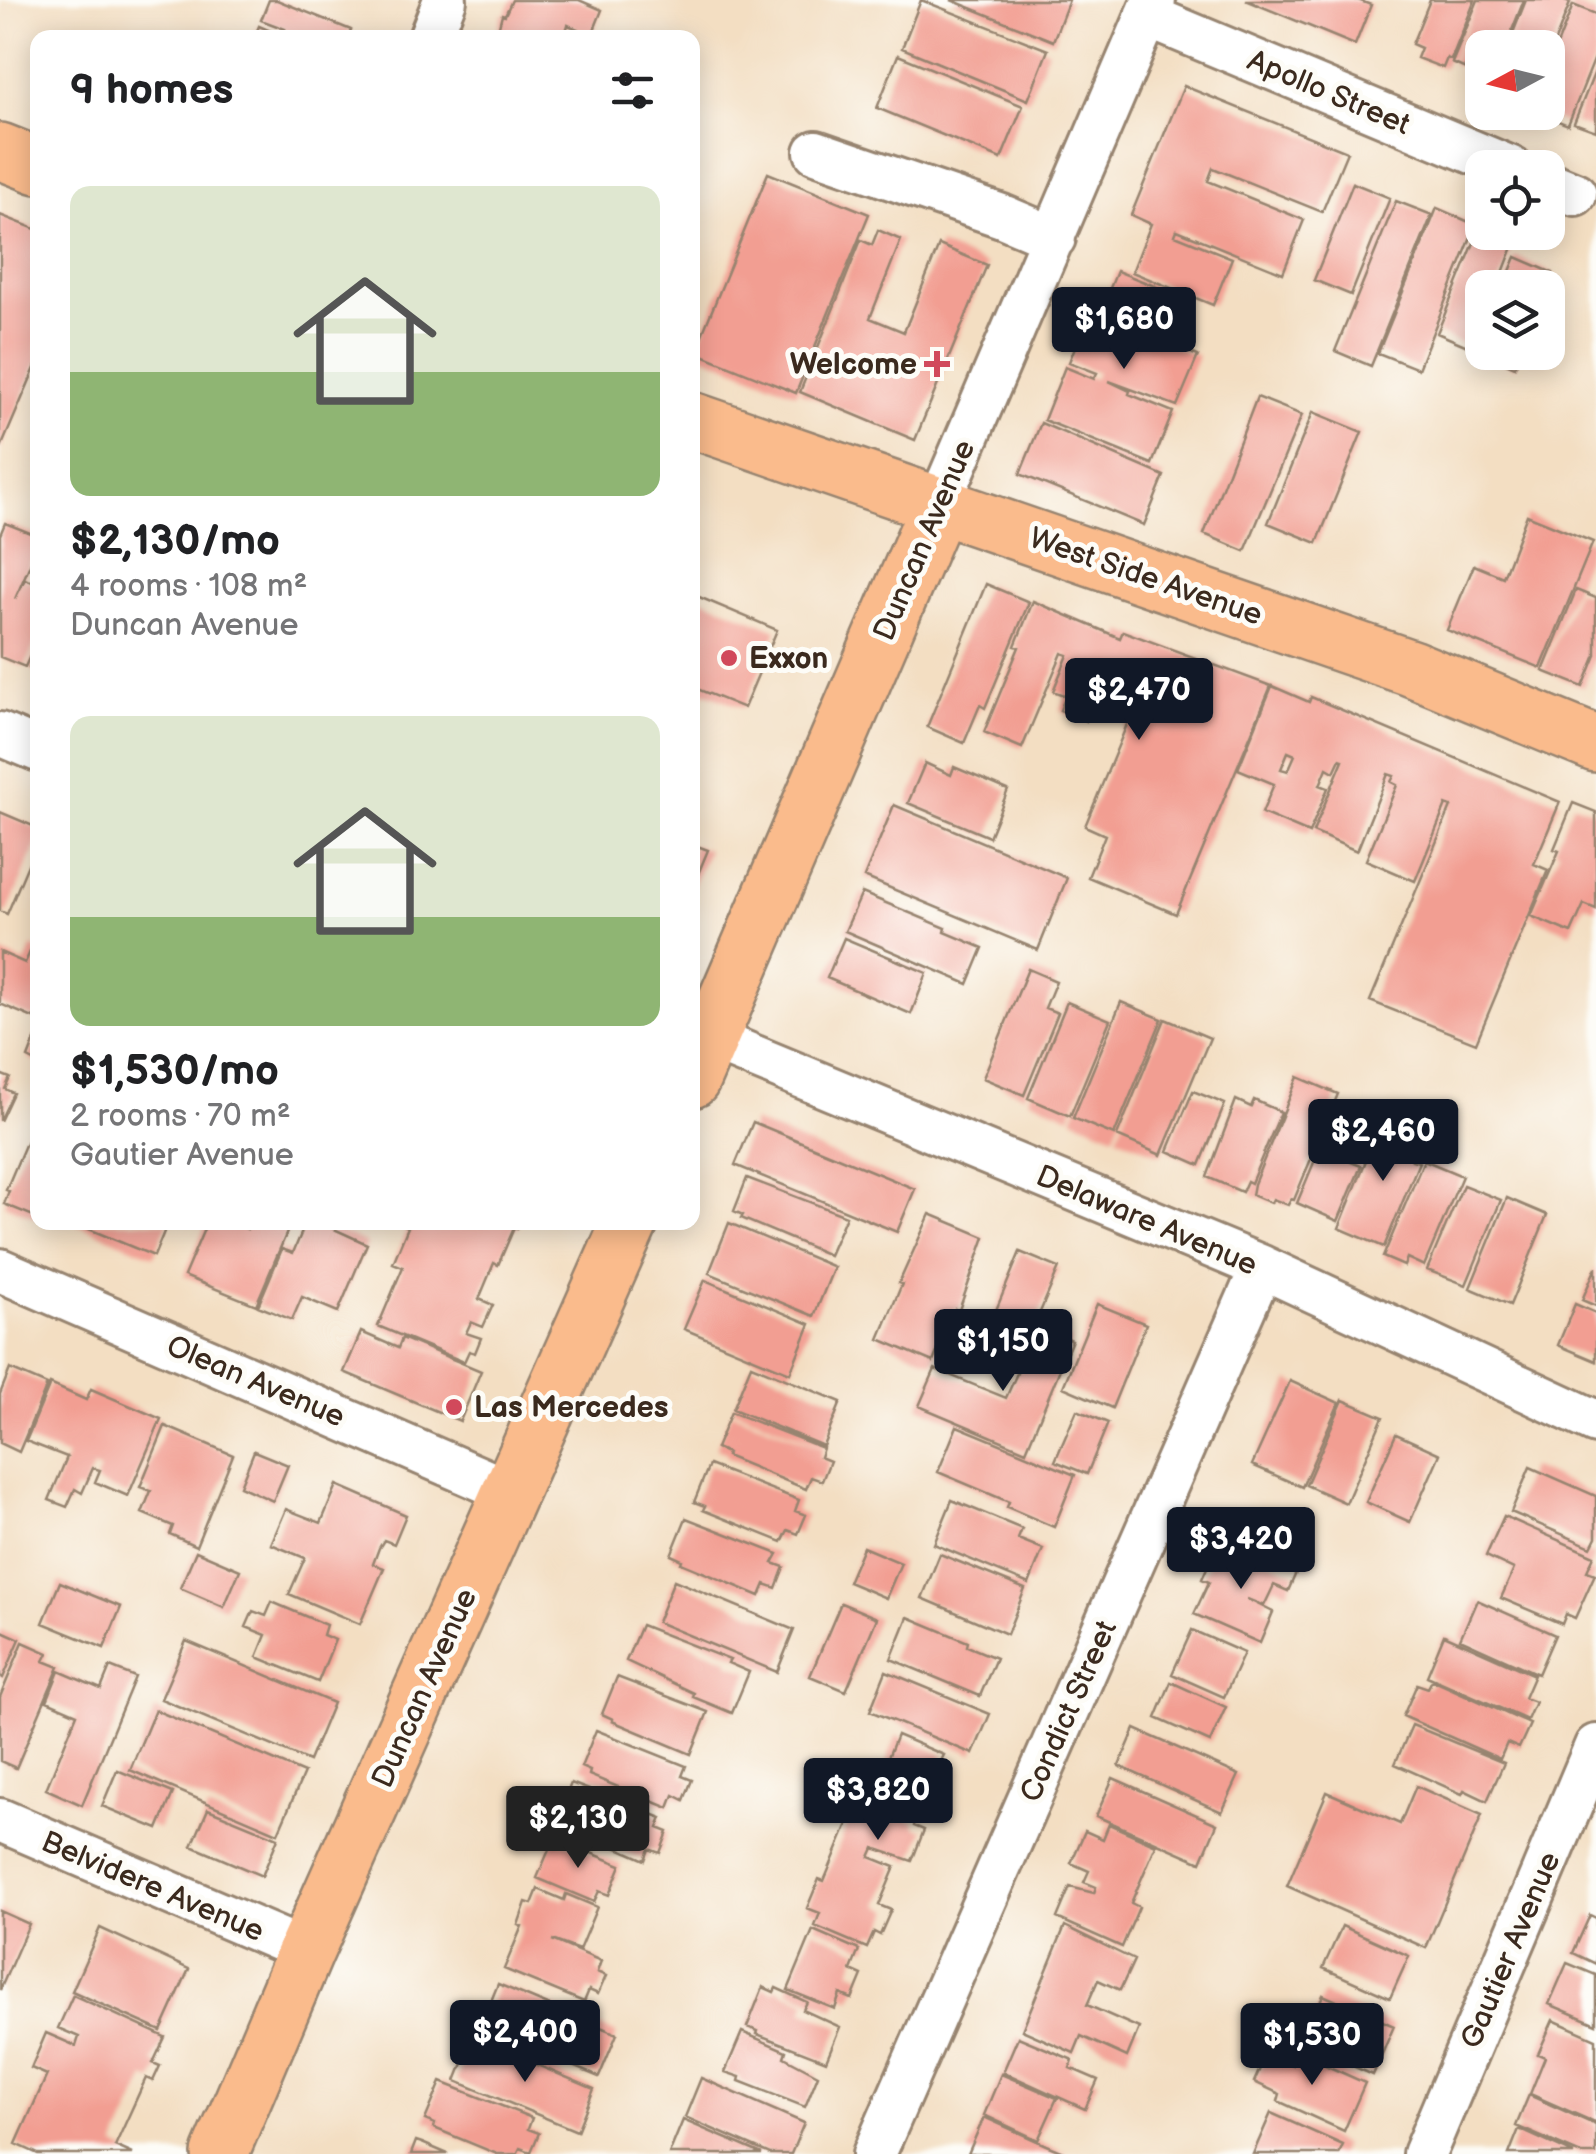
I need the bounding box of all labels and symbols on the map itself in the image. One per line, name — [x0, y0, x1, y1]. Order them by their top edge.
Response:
north arrow — [1465, 30, 1565, 130]
street label: Apollo Street — [1242, 43, 1415, 143]
pin: $1,680 — [1043, 287, 1205, 372]
place label: Welcome — [790, 347, 917, 383]
marker: Welcome — [926, 353, 948, 375]
street label: Duncan Avenue — [867, 435, 983, 646]
street label: West Side Avenue — [1024, 520, 1267, 634]
place label: Exxon — [749, 641, 828, 677]
marker: Exxon — [718, 647, 740, 669]
pin: $2,470 — [1058, 658, 1220, 743]
pin: $2,460 — [1302, 1099, 1464, 1184]
street label: Delaware Avenue — [1031, 1158, 1262, 1284]
pin: $1,150 — [922, 1309, 1084, 1394]
street label: Olean Avenue — [161, 1328, 350, 1436]
place label: Las Mercedes — [474, 1390, 668, 1426]
marker: Las Mercedes — [443, 1396, 465, 1418]
pin: $3,420 — [1160, 1507, 1322, 1592]
street label: Duncan Avenue — [365, 1583, 485, 1794]
street label: Condict Street — [1013, 1615, 1125, 1808]
pin: $3,820 — [797, 1758, 959, 1843]
pin: $2,130 — [497, 1786, 659, 1871]
street label: Belvidere Avenue — [36, 1824, 269, 1950]
street label: Gautier Avenue — [1453, 1847, 1568, 2054]
pin: $2,400 — [444, 2000, 606, 2085]
pin: $1,530 — [1231, 2003, 1393, 2088]

